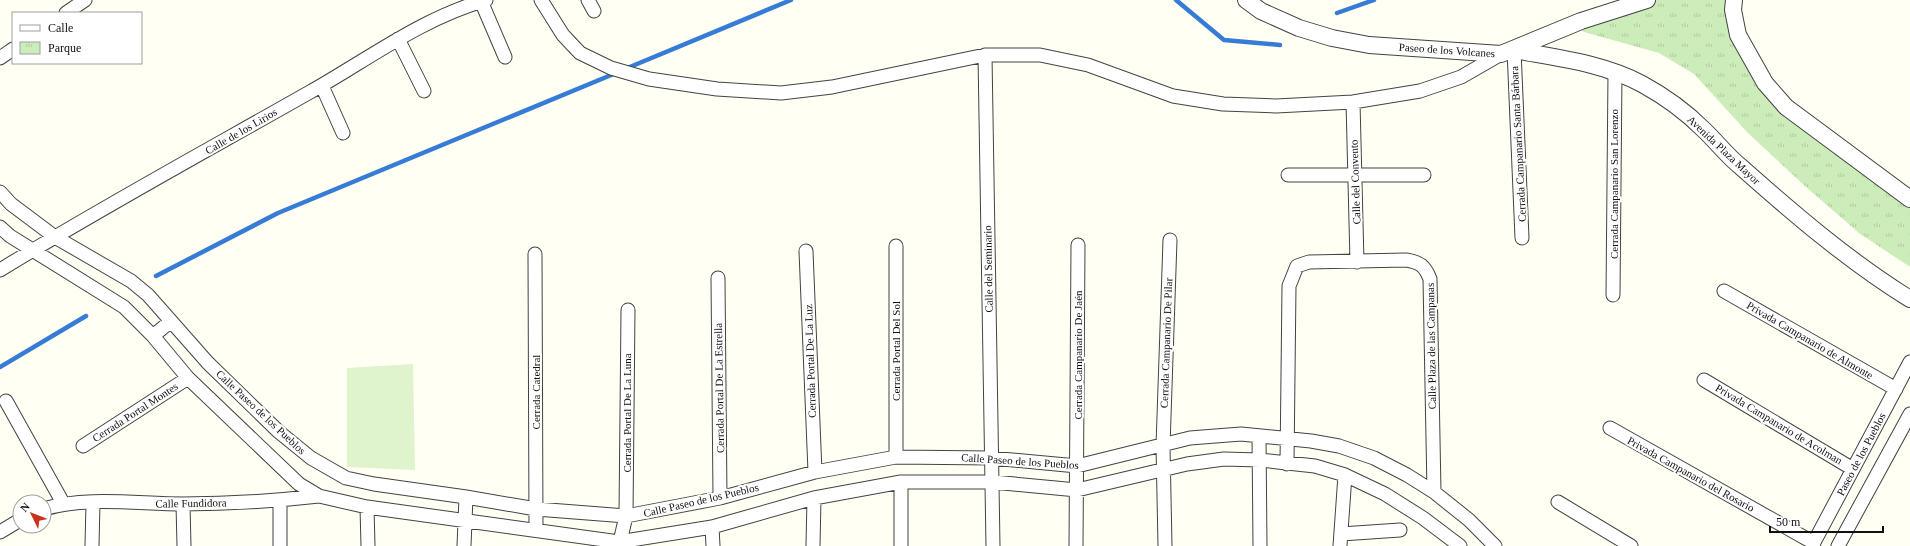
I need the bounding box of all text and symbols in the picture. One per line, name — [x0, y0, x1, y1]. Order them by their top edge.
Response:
legend — [12, 12, 142, 64]
text: Calle — [48, 21, 73, 35]
text: Parque — [48, 41, 81, 55]
street label: Paseo de los Volcanes — [1398, 41, 1496, 59]
street label: Cerrada Campanario Santa Bárbara — [1508, 66, 1528, 222]
street label: Calle de los Lirios — [203, 106, 279, 156]
street label: Cerrada Campanario San Lorenzo — [1608, 109, 1620, 259]
street label: Avenida Plaza Mayor — [1685, 113, 1763, 187]
street label: Calle del Convento — [1348, 139, 1362, 225]
street label: Calle del Seminario — [981, 225, 995, 313]
street label: Cerrada Campanario De Pilar — [1158, 277, 1174, 408]
street label: Calle Plaza de las Campanas — [1424, 283, 1438, 409]
street label: Cerrada Campanario De Jaén — [1072, 290, 1084, 420]
street label: Privada Campanario de Almonte — [1745, 299, 1875, 381]
street label: Cerrada Portal Del Sol — [890, 301, 902, 401]
street label: Cerrada Portal De La Luz — [802, 304, 818, 418]
street label: Cerrada Portal De La Estrella — [712, 323, 726, 453]
street label: Cerrada Portal De La Luna — [621, 353, 633, 473]
street label: Cerrada Catedral — [530, 355, 542, 429]
street label: Calle Paseo de los Pueblos — [214, 367, 308, 457]
street label: Cerrada Portal Montes — [90, 380, 180, 444]
street label: Privada Campanario de Acolman — [1713, 381, 1845, 467]
street label: Paseo de los Pueblos — [1834, 411, 1888, 497]
street label: Privada Campanario del Rosario — [1625, 434, 1757, 514]
street label: Calle Paseo de los Pueblos — [961, 451, 1079, 471]
street label: Calle Paseo de los Pueblos — [642, 481, 760, 519]
north arrow — [12, 494, 52, 534]
street label: Calle Fundidora — [155, 496, 227, 510]
text: N — [18, 500, 32, 514]
scale bar — [1770, 508, 1883, 534]
text: 50 m — [1776, 515, 1801, 529]

